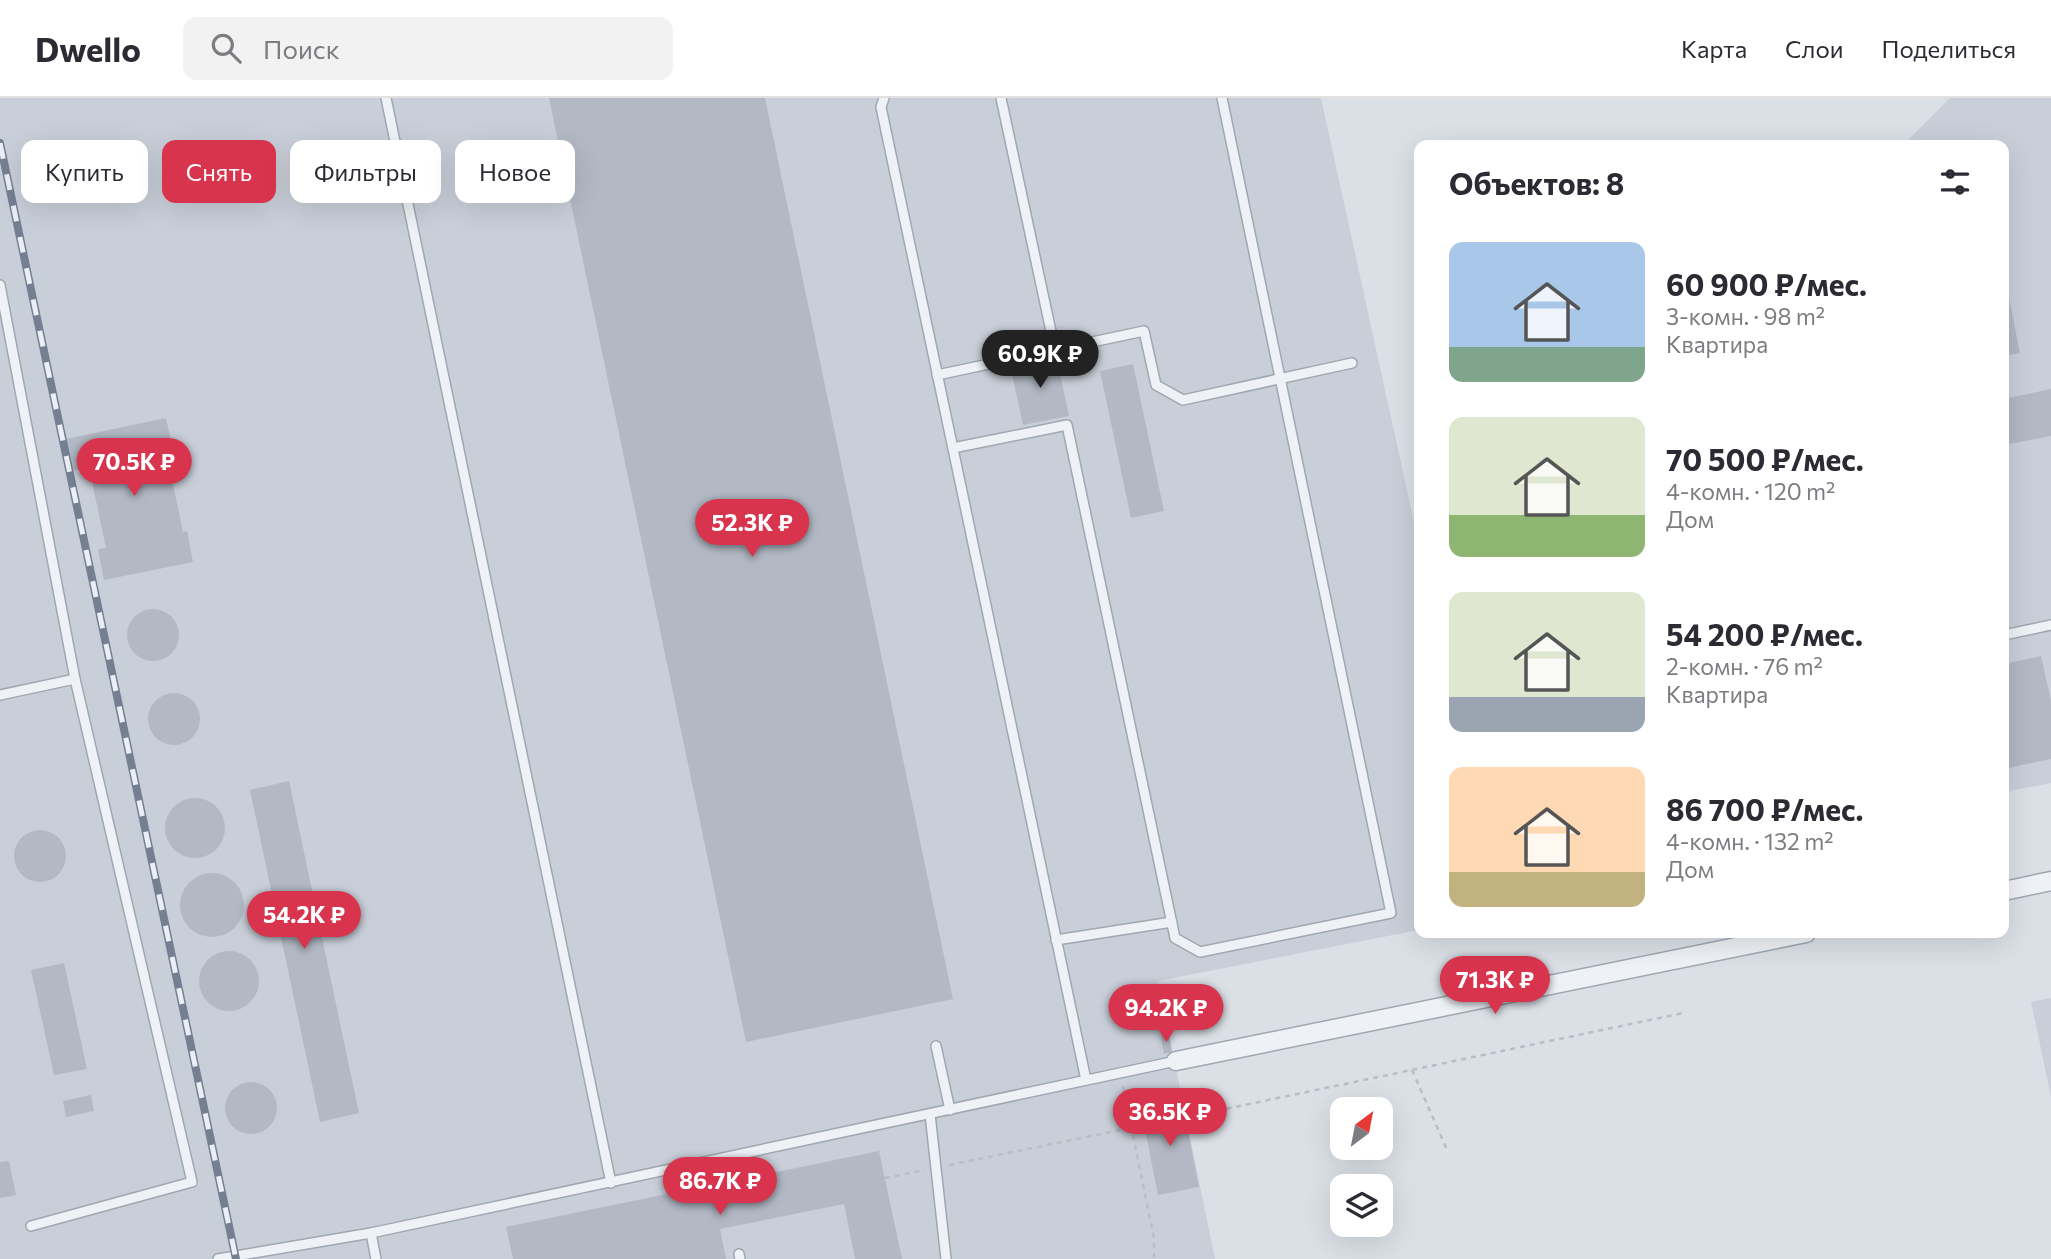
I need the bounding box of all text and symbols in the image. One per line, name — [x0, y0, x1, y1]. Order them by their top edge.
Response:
search box — [183, 17, 673, 80]
text: Dwello — [35, 28, 141, 69]
icon: search — [207, 29, 245, 67]
text: Поиск — [263, 33, 340, 64]
text: Карта — [1681, 34, 1747, 63]
text: Слои — [1785, 34, 1843, 63]
text: Поделиться — [1881, 34, 2016, 63]
chip: Купить — [21, 140, 148, 203]
chip: Снять — [162, 140, 276, 203]
chip: Фильтры — [290, 140, 441, 203]
chip: Новое — [455, 140, 575, 203]
icon: filters — [1936, 163, 1974, 201]
text: Объектов: 8 — [1449, 164, 1624, 201]
text: 60 900 ₽/мес. — [1666, 265, 1867, 302]
icon: home — [1505, 270, 1589, 354]
text: 3-комн. · 98 m² — [1666, 302, 1825, 330]
pin: 60.9K ₽ — [975, 330, 1105, 390]
text: Квартира — [1666, 330, 1768, 358]
text: 60.9K ₽ — [998, 339, 1082, 367]
pin: 70.5K ₽ — [69, 438, 199, 498]
text: 70 500 ₽/мес. — [1666, 440, 1864, 477]
icon: home — [1505, 445, 1589, 529]
text: 70.5K ₽ — [93, 447, 175, 475]
text: 4-комн. · 120 m² — [1666, 477, 1835, 505]
pin: 52.3K ₽ — [687, 500, 817, 559]
text: Дом — [1666, 505, 1714, 533]
text: 52.3K ₽ — [711, 508, 793, 536]
text: 54 200 ₽/мес. — [1666, 615, 1863, 652]
icon: home — [1505, 620, 1589, 704]
text: 2-комн. · 76 m² — [1666, 652, 1823, 680]
text: Квартира — [1666, 680, 1768, 708]
text: 86 700 ₽/мес. — [1666, 790, 1863, 827]
icon: home — [1505, 795, 1589, 879]
text: 4-комн. · 132 m² — [1666, 827, 1833, 855]
text: Дом — [1666, 855, 1714, 883]
pin: 54.2K ₽ — [239, 892, 369, 951]
text: 54.2K ₽ — [263, 900, 345, 928]
pin: 71.3K ₽ — [1430, 956, 1560, 1016]
text: 71.3K ₽ — [1456, 965, 1534, 993]
pin: 94.2K ₽ — [1101, 984, 1231, 1044]
text: 94.2K ₽ — [1124, 993, 1208, 1021]
pin: 36.5K ₽ — [1105, 1088, 1235, 1148]
text: 36.5K ₽ — [1129, 1097, 1211, 1125]
north arrow — [1330, 1097, 1393, 1160]
map controls — [1330, 1097, 1393, 1237]
pin: 86.7K ₽ — [655, 1158, 785, 1217]
text: 86.7K ₽ — [679, 1166, 761, 1194]
button: layers — [1330, 1174, 1393, 1237]

